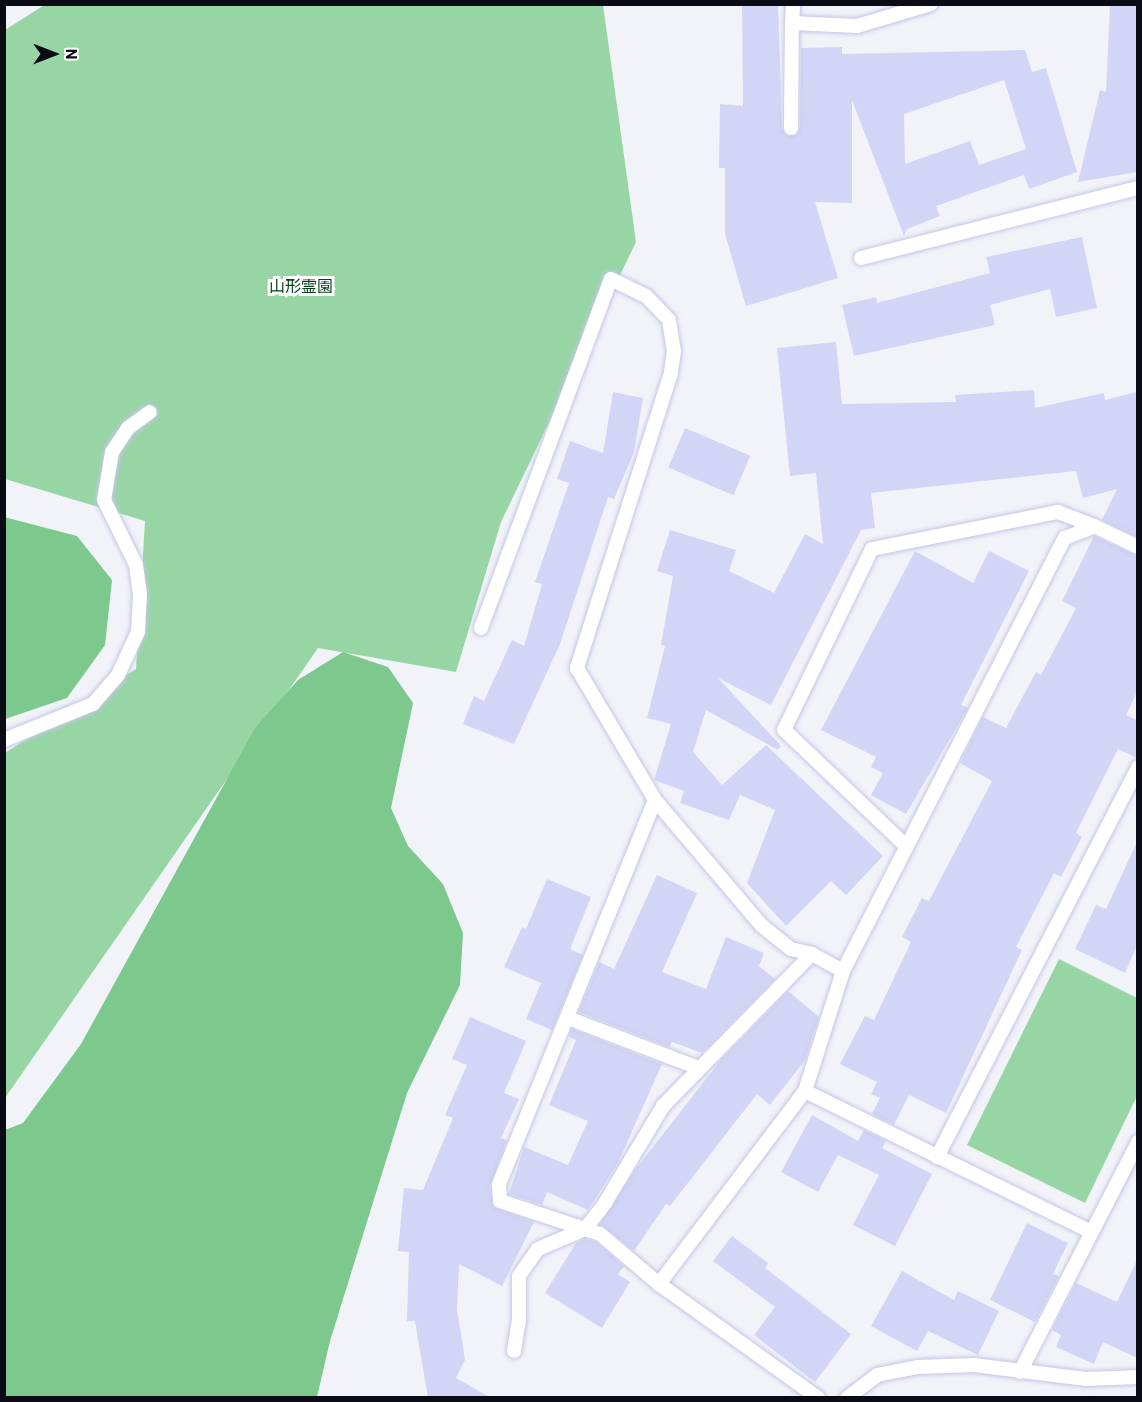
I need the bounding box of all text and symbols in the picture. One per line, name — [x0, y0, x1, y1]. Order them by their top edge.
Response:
north arrow — [24, 24, 84, 84]
text: N — [63, 49, 82, 59]
park label: 山形霊園 — [269, 276, 333, 296]

